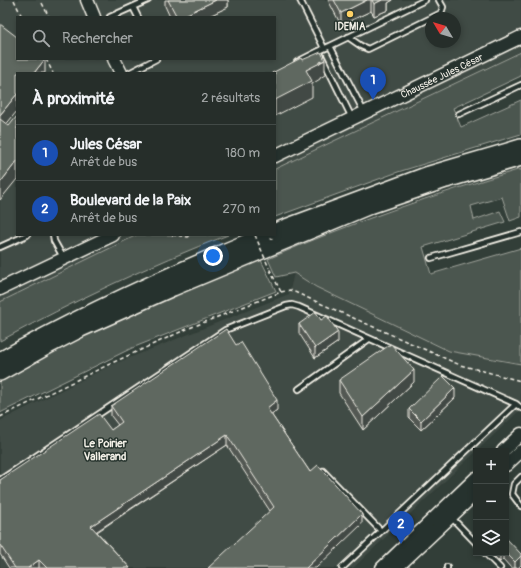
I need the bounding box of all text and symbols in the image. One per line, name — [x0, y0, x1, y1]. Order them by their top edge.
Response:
marker: IDEMIA — [345, 9, 355, 19]
north arrow — [425, 12, 461, 48]
search box — [16, 16, 276, 60]
place label: IDEMIA — [335, 21, 366, 33]
icon: search — [30, 27, 52, 49]
text: Rechercher — [62, 29, 133, 48]
street label: Chaussée Jules César — [399, 51, 485, 101]
pin: 1 — [360, 67, 386, 100]
text: À proximité — [32, 88, 115, 109]
text: 2 résultats — [201, 90, 260, 106]
text: Jules César — [70, 135, 142, 154]
text: 1 — [42, 145, 48, 161]
text: 180 m — [225, 145, 260, 161]
text: Arrêt de bus — [70, 154, 137, 170]
text: Boulevard de la Paix — [70, 191, 191, 210]
text: 2 — [41, 201, 49, 217]
text: 270 m — [223, 201, 260, 217]
text: Arrêt de bus — [70, 210, 137, 226]
your location — [203, 246, 223, 266]
district label: Le Poirier Vallerand — [83, 437, 128, 463]
map controls — [473, 448, 509, 556]
button: + — [473, 448, 509, 484]
button: − — [473, 484, 509, 520]
pin: 2 — [388, 511, 414, 544]
button: layers — [473, 520, 509, 556]

